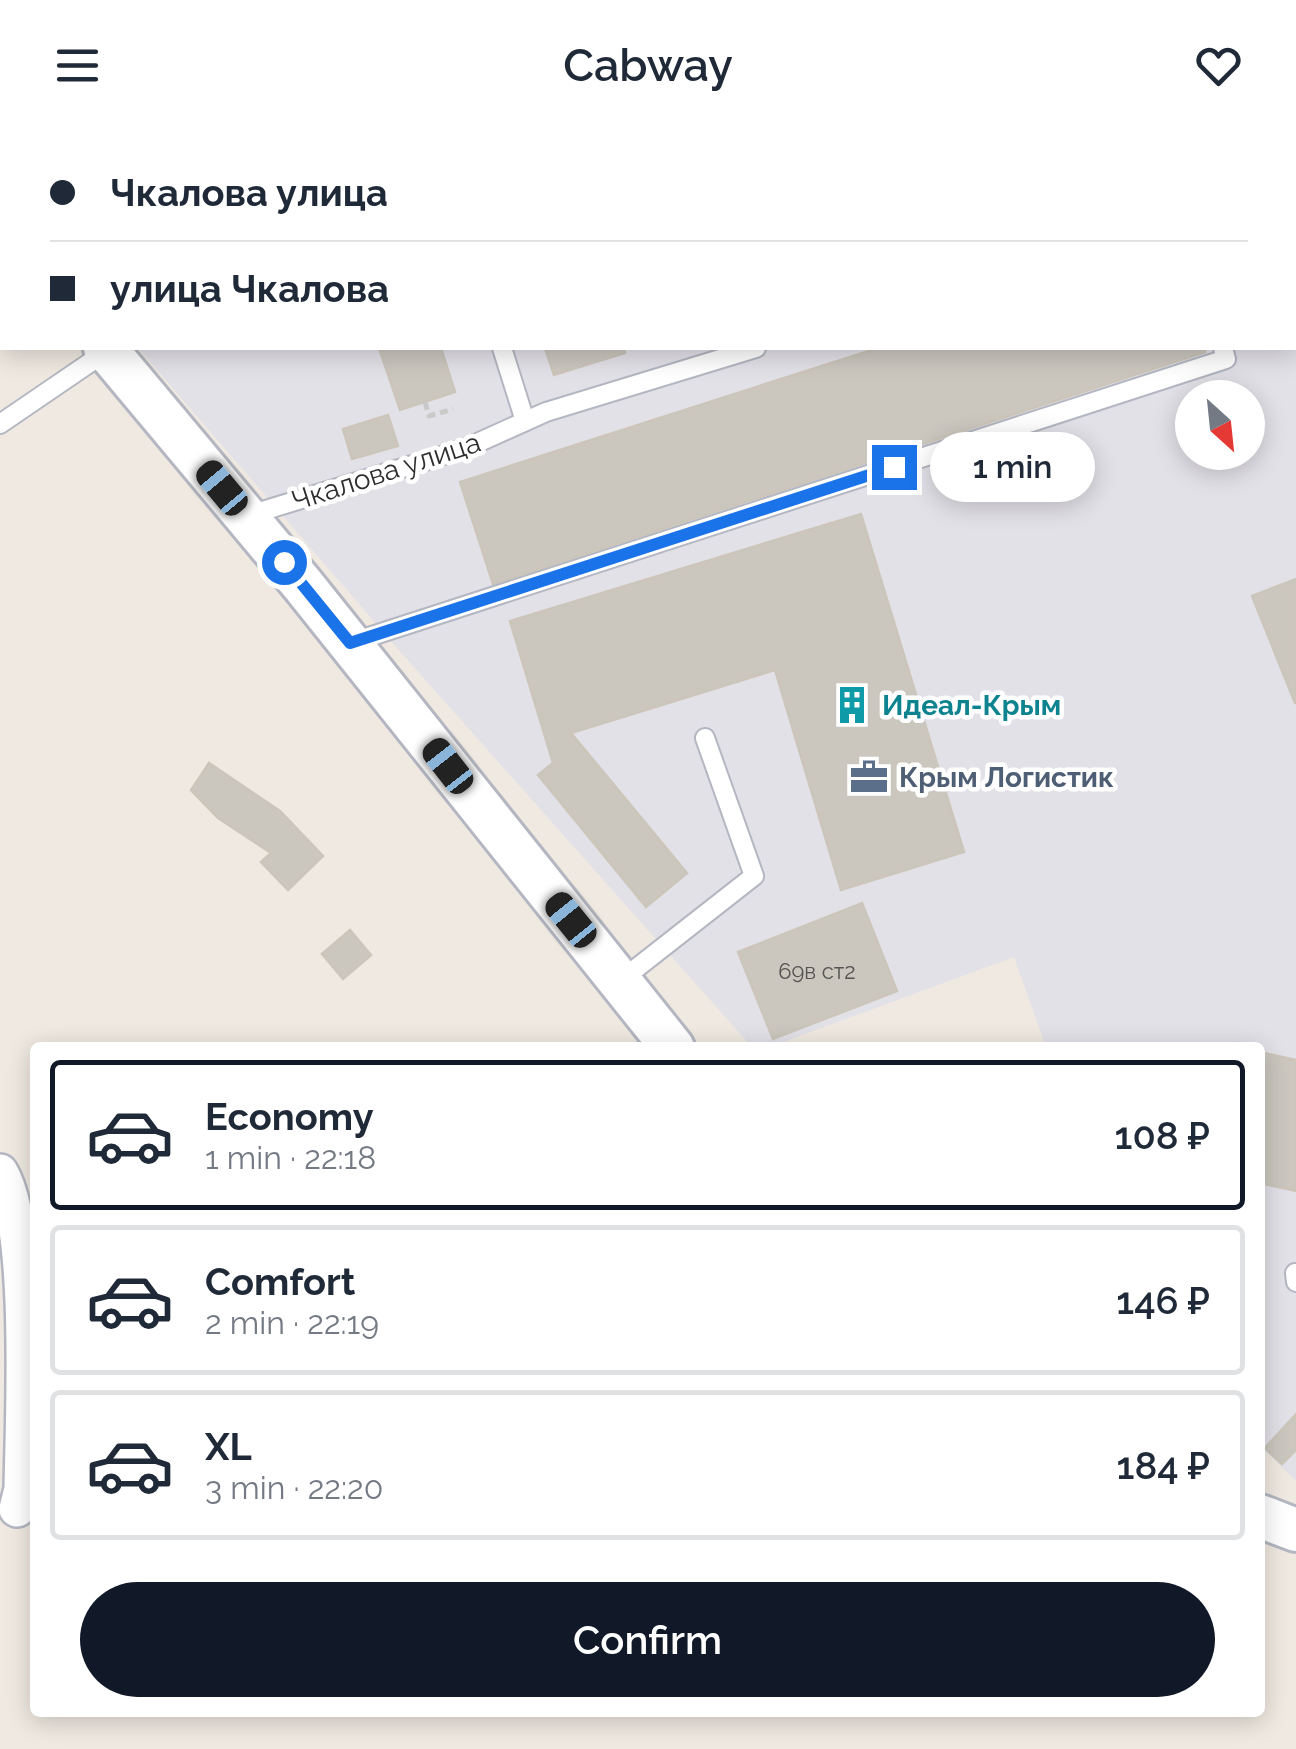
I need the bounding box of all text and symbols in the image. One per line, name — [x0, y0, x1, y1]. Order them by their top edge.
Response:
icon: menu — [50, 38, 105, 93]
icon: heart — [1191, 38, 1246, 93]
text: Cabway — [563, 39, 733, 92]
text: Чкалова улица — [110, 170, 388, 215]
text: улица Чкалова — [110, 266, 389, 311]
north arrow — [1175, 380, 1265, 470]
map controls — [1175, 380, 1265, 470]
street label: Чкалова улица — [288, 425, 485, 517]
callout: 1 min — [929, 432, 1094, 502]
route end — [872, 445, 917, 490]
text: 1 min — [973, 448, 1052, 485]
car — [191, 455, 253, 521]
route start — [262, 540, 307, 585]
building icon: Идеал-Крым — [831, 684, 873, 726]
place label: Идеал-Крым — [882, 689, 1061, 722]
car — [418, 733, 478, 799]
office icon: Крым Логистик — [848, 756, 890, 798]
place label: Крым Логистик — [899, 761, 1114, 794]
car — [540, 887, 602, 953]
house number: 69в ст2 — [778, 958, 856, 984]
icon: car — [85, 1090, 175, 1180]
text: Economy — [205, 1094, 374, 1139]
text: 108 ₽ — [1115, 1113, 1210, 1158]
text: 1 min · 22:18 — [205, 1139, 376, 1176]
icon: car — [85, 1255, 175, 1345]
text: Comfort — [205, 1259, 355, 1304]
text: 146 ₽ — [1116, 1278, 1210, 1323]
text: 2 min · 22:19 — [205, 1304, 379, 1341]
icon: car — [85, 1420, 175, 1510]
text: XL — [205, 1424, 252, 1469]
text: 184 ₽ — [1117, 1443, 1210, 1488]
text: 3 min · 22:20 — [205, 1469, 383, 1506]
button: Confirm — [80, 1582, 1215, 1697]

